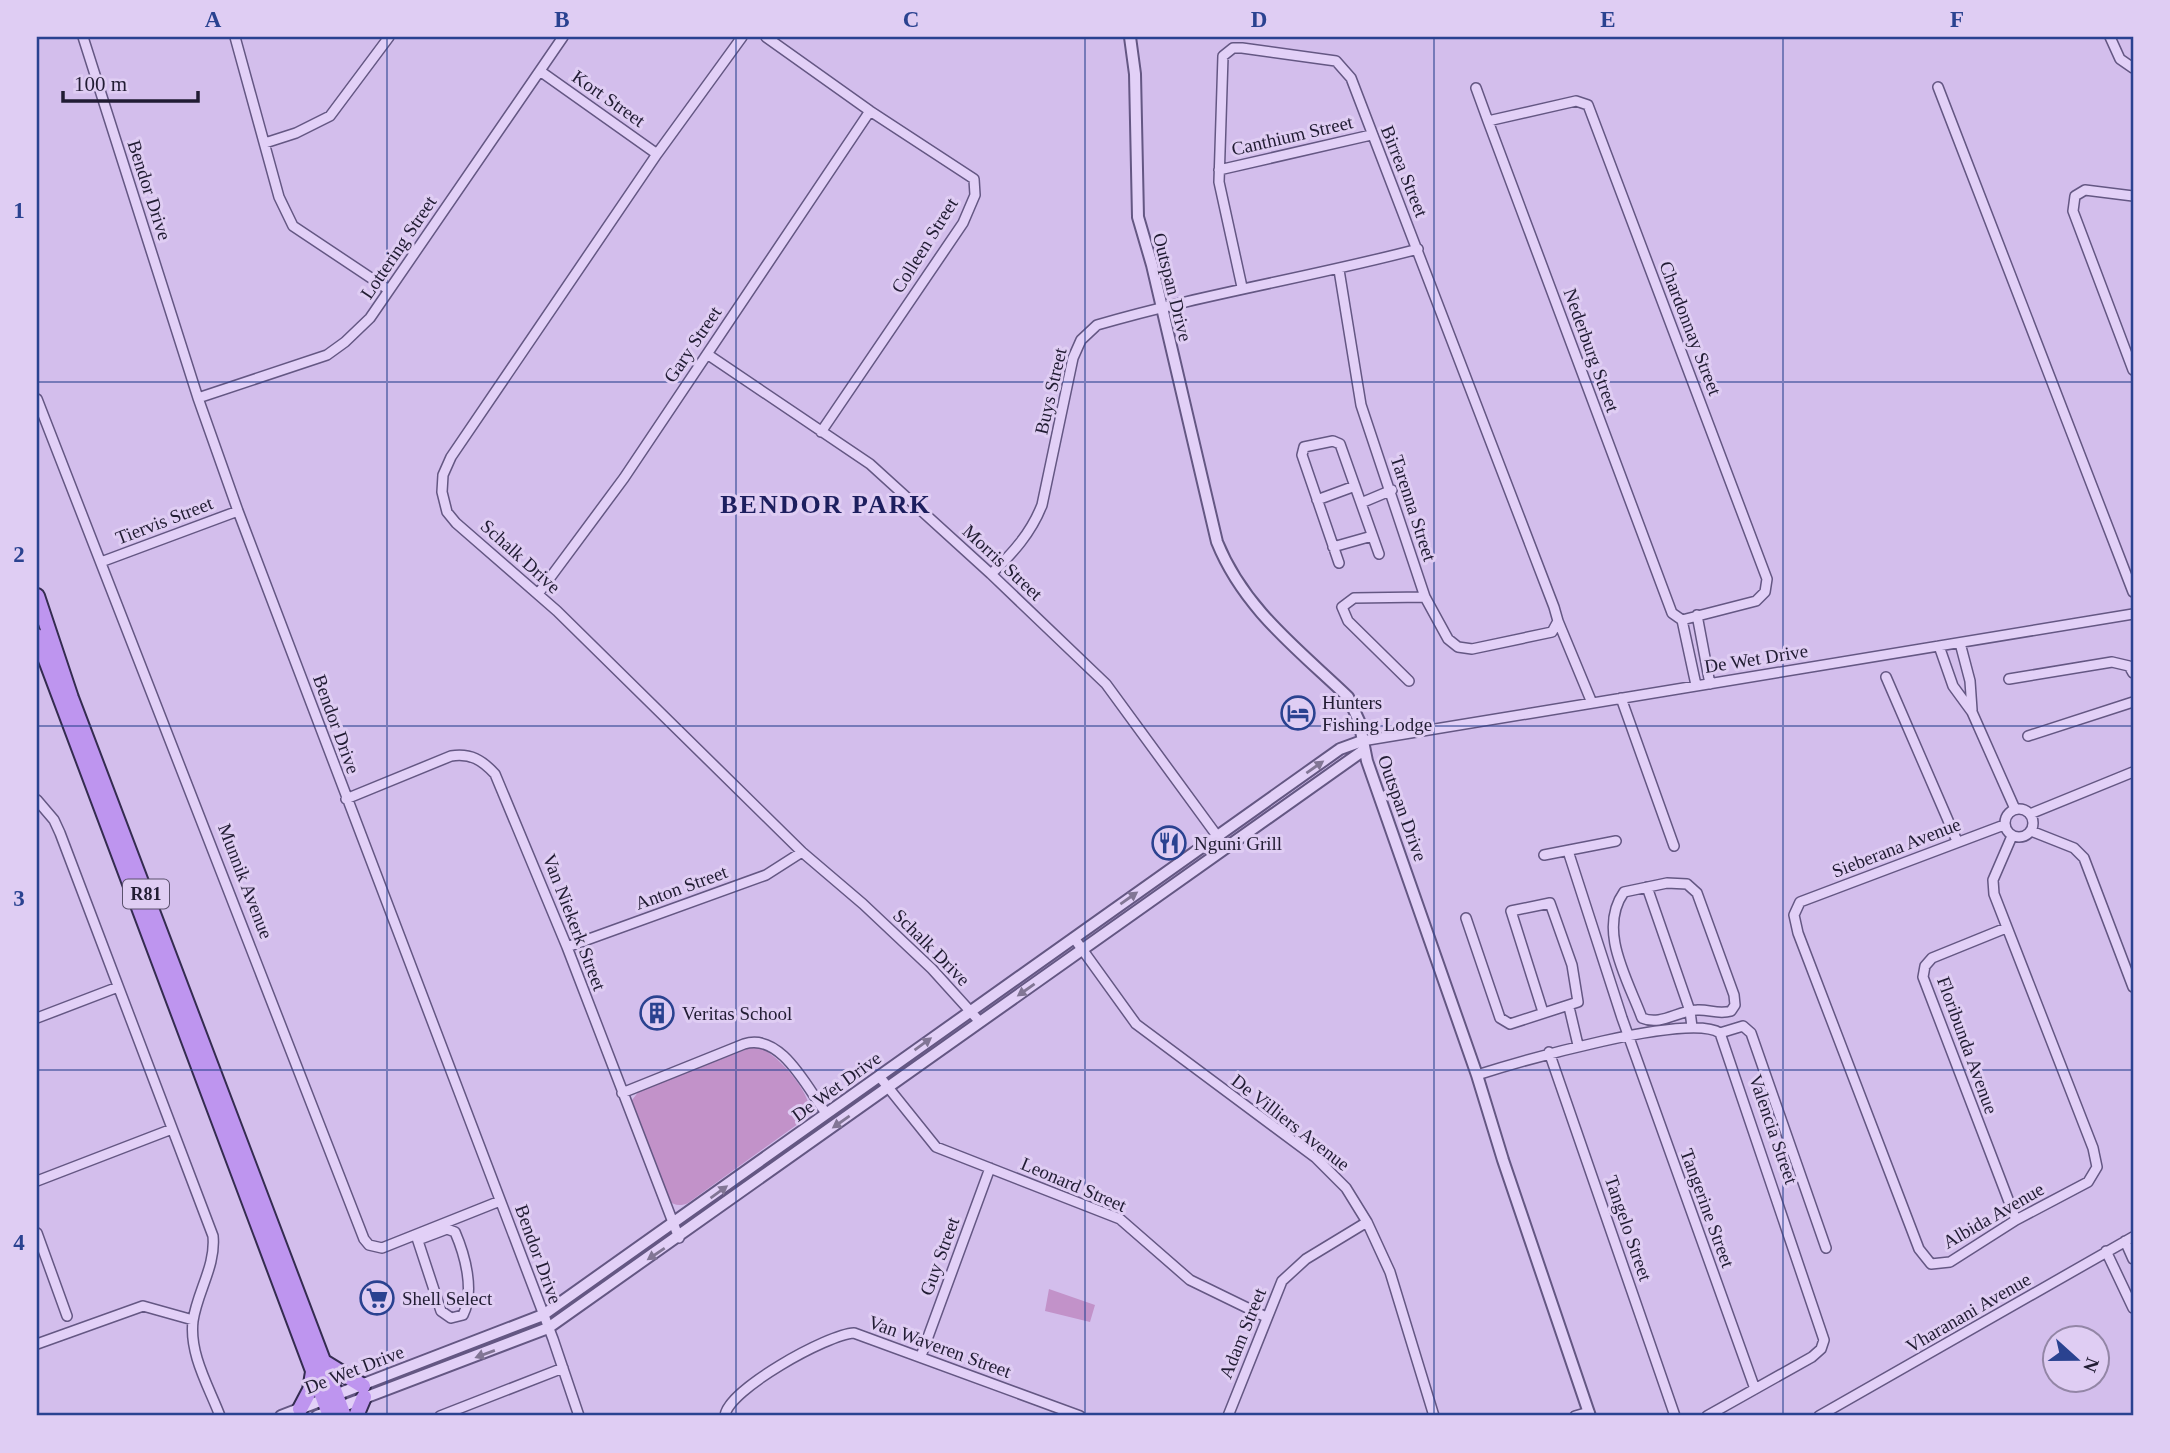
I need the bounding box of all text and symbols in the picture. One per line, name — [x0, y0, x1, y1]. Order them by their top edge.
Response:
text: A — [205, 7, 222, 32]
text: B — [554, 7, 570, 32]
text: C — [903, 7, 919, 32]
text: D — [1251, 7, 1267, 32]
text: E — [1600, 7, 1616, 32]
text: F — [1950, 7, 1964, 32]
scale bar — [63, 60, 198, 104]
street label: Kort Street — [568, 66, 650, 131]
text: 100 m — [74, 72, 127, 96]
street label: Canthium Street — [1229, 111, 1356, 160]
street label: Birrea Street — [1377, 122, 1433, 221]
street label: Bendor Drive — [123, 137, 176, 243]
street label: Lottering Street — [356, 191, 441, 303]
street label: Colleen Street — [887, 193, 962, 297]
text: 1 — [13, 198, 25, 223]
street label: Outspan Drive — [1149, 231, 1196, 344]
street label: Chardonnay Street — [1655, 258, 1726, 399]
street label: Nederburg Street — [1559, 286, 1624, 416]
street label: Gary Street — [659, 302, 726, 386]
street label: Buys Street — [1030, 345, 1071, 436]
street label: Tarenna Street — [1387, 453, 1441, 564]
district label: BENDOR PARK — [720, 490, 932, 519]
street label: Tiervis Street — [113, 492, 216, 549]
street label: Schalk Drive — [477, 515, 565, 598]
street label: Morris Street — [959, 520, 1047, 605]
text: 2 — [13, 542, 25, 567]
street label: De Wet Drive — [1703, 640, 1809, 677]
street label: Bendor Drive — [309, 672, 364, 777]
place label: Hunters Fishing Lodge — [1322, 692, 1432, 735]
hotel icon: Hunters Fishing Lodge — [1279, 694, 1317, 732]
street label: Outspan Drive — [1374, 752, 1431, 864]
one-way arrow — [1306, 760, 1324, 774]
street label: Sieberana Avenue — [1829, 813, 1964, 882]
street label: Munnik Avenue — [214, 821, 277, 942]
restaurant icon: Nguni Grill — [1150, 824, 1188, 862]
place label: Nguni Grill — [1194, 833, 1282, 854]
street label: Van Niekerk Street — [539, 851, 610, 994]
street label: Anton Street — [632, 861, 731, 914]
road number: R81 — [123, 880, 169, 908]
text: 3 — [13, 886, 25, 911]
one-way arrow — [1120, 891, 1138, 905]
street label: Schalk Drive — [889, 905, 974, 990]
street label: Floribunda Avenue — [1933, 974, 2002, 1117]
one-way arrow — [1017, 983, 1035, 997]
building icon: Veritas School — [638, 994, 676, 1032]
place label: Veritas School — [682, 1003, 792, 1024]
one-way arrow — [914, 1037, 932, 1051]
street label: De Wet Drive — [788, 1047, 885, 1126]
street label: De Villiers Avenue — [1228, 1070, 1354, 1175]
street label: Valencia Street — [1745, 1072, 1802, 1187]
one-way arrow — [832, 1115, 850, 1129]
street label: Tangerine Street — [1676, 1146, 1739, 1271]
street label: Leonard Street — [1018, 1153, 1130, 1216]
street label: Tangelo Street — [1601, 1173, 1657, 1284]
street label: Albida Avenue — [1939, 1178, 2047, 1253]
one-way arrow — [710, 1185, 728, 1199]
street label: Bendor Drive — [511, 1202, 566, 1307]
street label: Guy Street — [916, 1213, 964, 1298]
text: 4 — [13, 1230, 25, 1255]
one-way arrow — [647, 1247, 665, 1261]
street label: Vharanani Avenue — [1902, 1268, 2034, 1357]
supermarket icon: Shell Select — [358, 1279, 396, 1317]
street label: Adam Street — [1215, 1284, 1270, 1381]
place label: Shell Select — [402, 1288, 493, 1309]
street label: Van Waveren Street — [866, 1311, 1015, 1382]
north arrow — [2040, 1324, 2110, 1394]
street label: De Wet Drive — [302, 1341, 407, 1398]
one-way arrow — [475, 1349, 496, 1360]
text: N — [2079, 1355, 2104, 1375]

